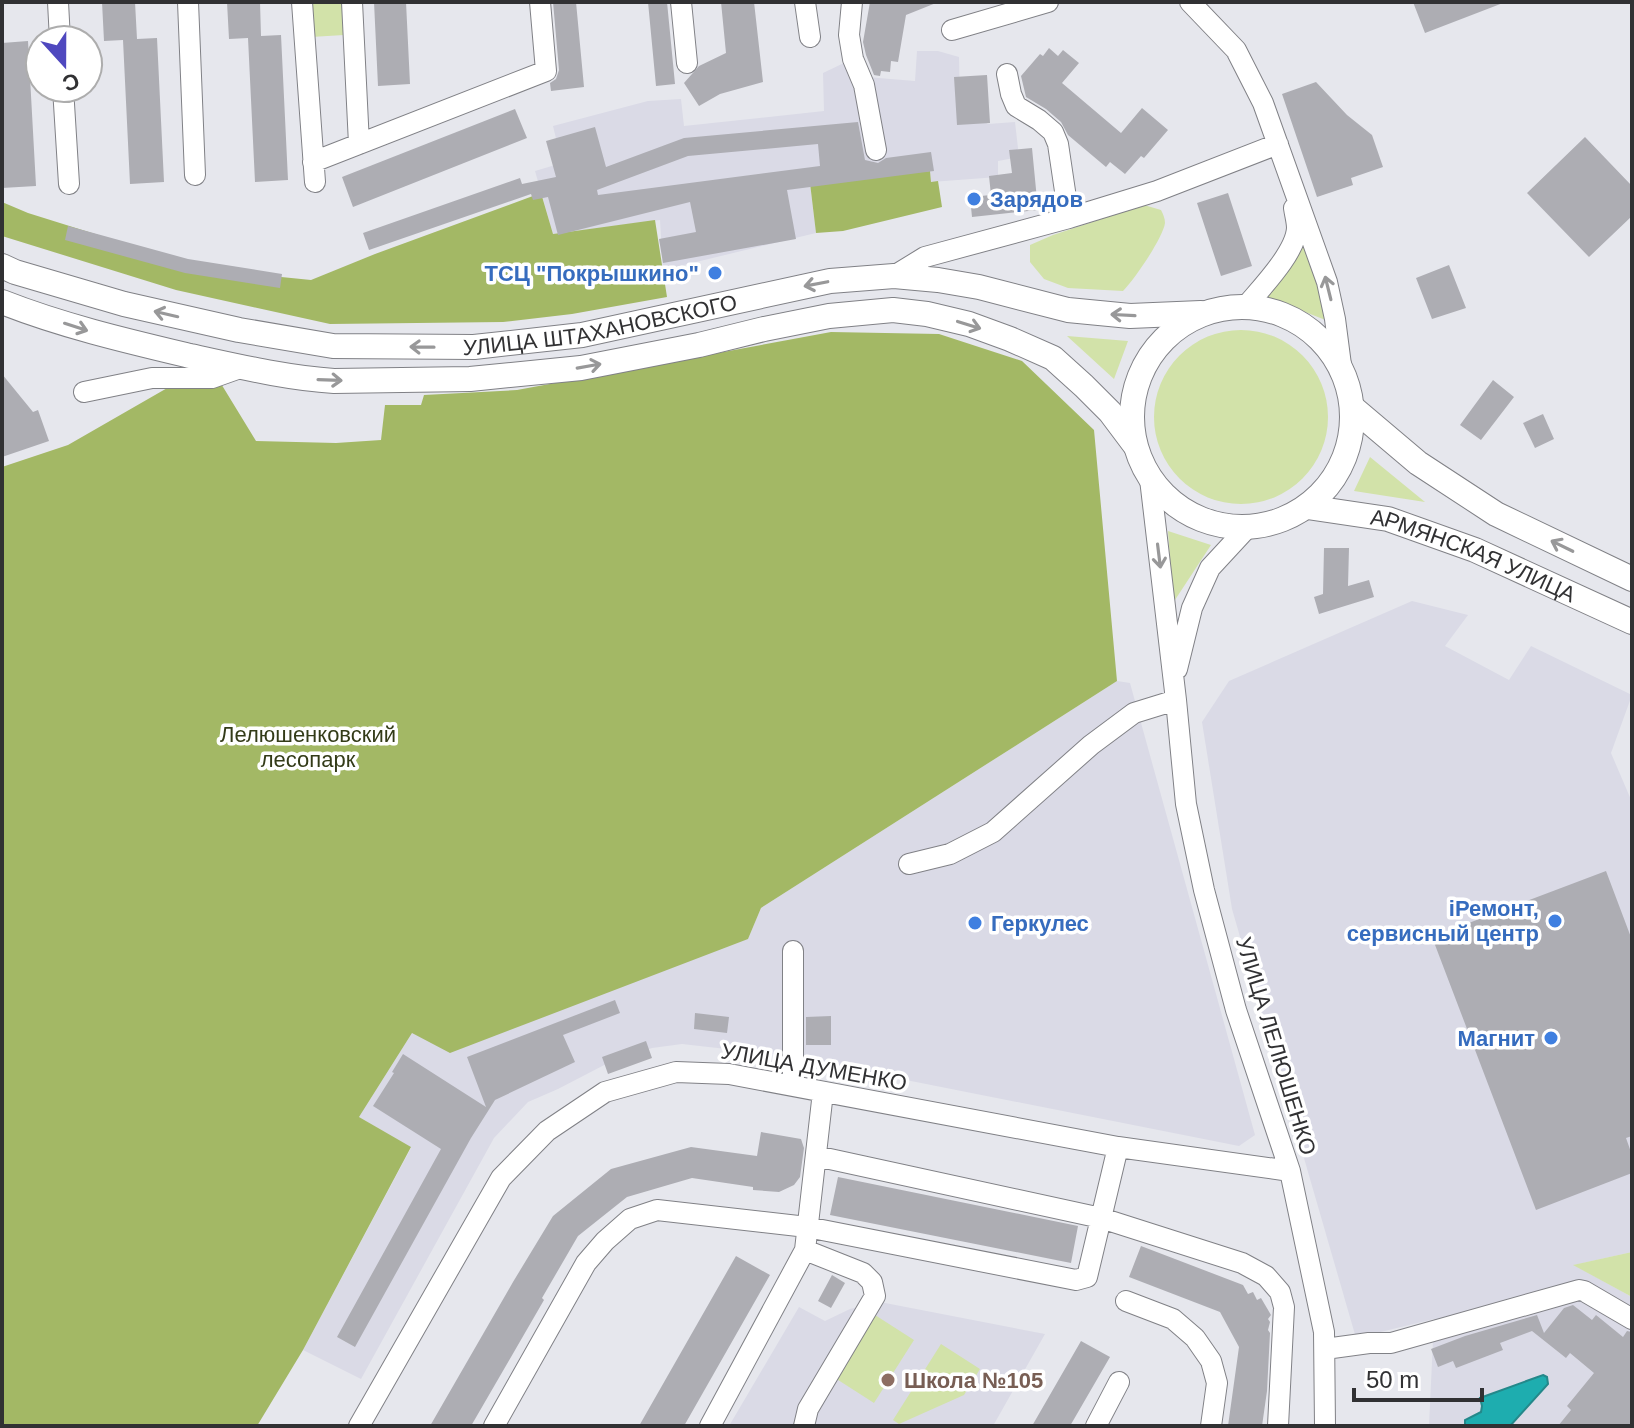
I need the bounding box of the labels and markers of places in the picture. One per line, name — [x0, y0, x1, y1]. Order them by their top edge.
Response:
place label: Зарядов — [990, 187, 1083, 212]
marker: Зарядов — [965, 190, 983, 208]
place label: ТСЦ "Покрышкино" — [485, 261, 699, 286]
marker: ТСЦ "Покрышкино" — [706, 264, 724, 282]
place label: iРемонт, сервисный центр — [1347, 896, 1539, 946]
place label: Геркулес — [991, 911, 1089, 936]
marker: iРемонт, сервисный центр — [1546, 912, 1564, 930]
marker: Геркулес — [966, 914, 984, 932]
place label: Магнит — [1457, 1026, 1535, 1051]
marker: Магнит — [1542, 1029, 1560, 1047]
place label: Школа №105 — [904, 1368, 1043, 1393]
marker: Школа №105 — [879, 1371, 897, 1389]

